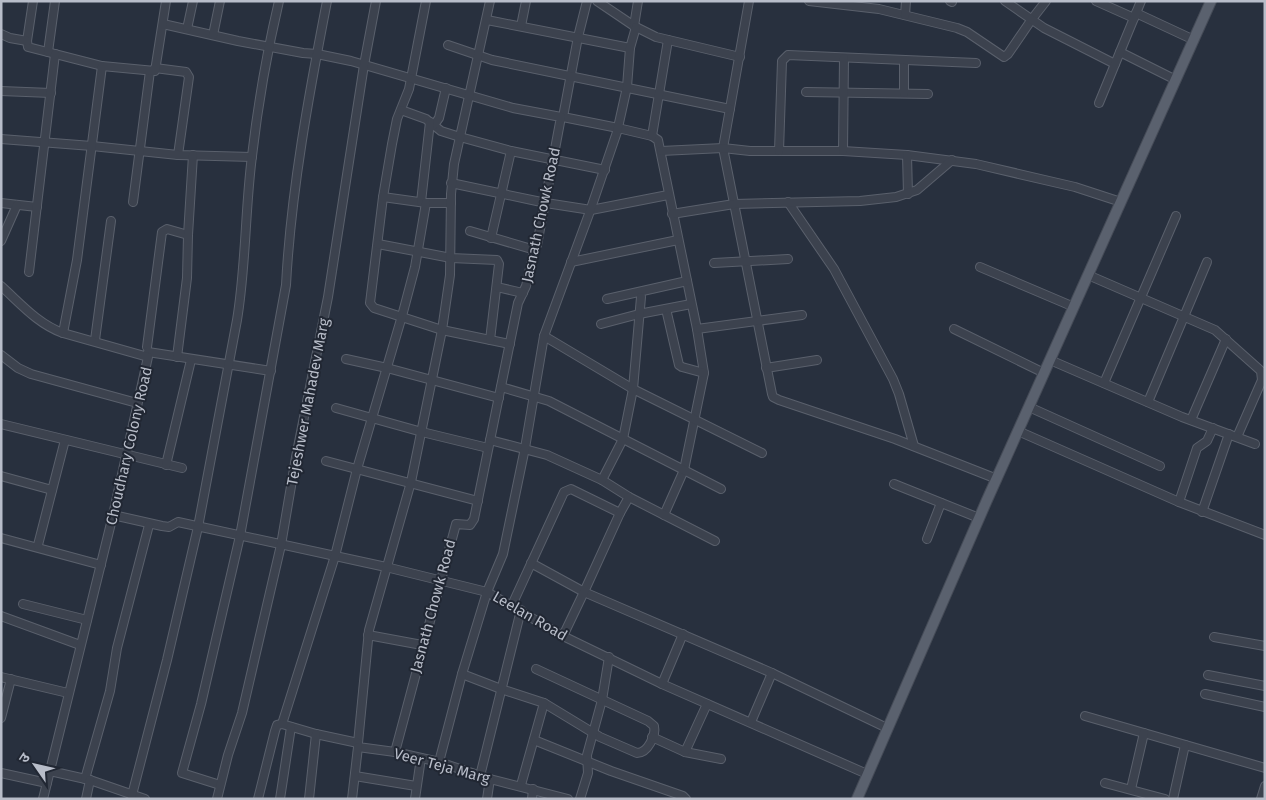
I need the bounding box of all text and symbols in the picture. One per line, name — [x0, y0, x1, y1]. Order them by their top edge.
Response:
street label: Jasnath Chowk Road — [518, 146, 564, 284]
street label: Tejeshwer Mahadev Marg — [283, 316, 333, 487]
street label: Choudhary Colony Road — [102, 365, 156, 527]
street label: Jasnath Chowk Road — [407, 537, 459, 675]
street label: Leelan Road — [489, 587, 571, 645]
north arrow — [10, 740, 60, 790]
street label: Veer Teja Marg — [392, 745, 492, 788]
text: उ — [15, 749, 34, 766]

